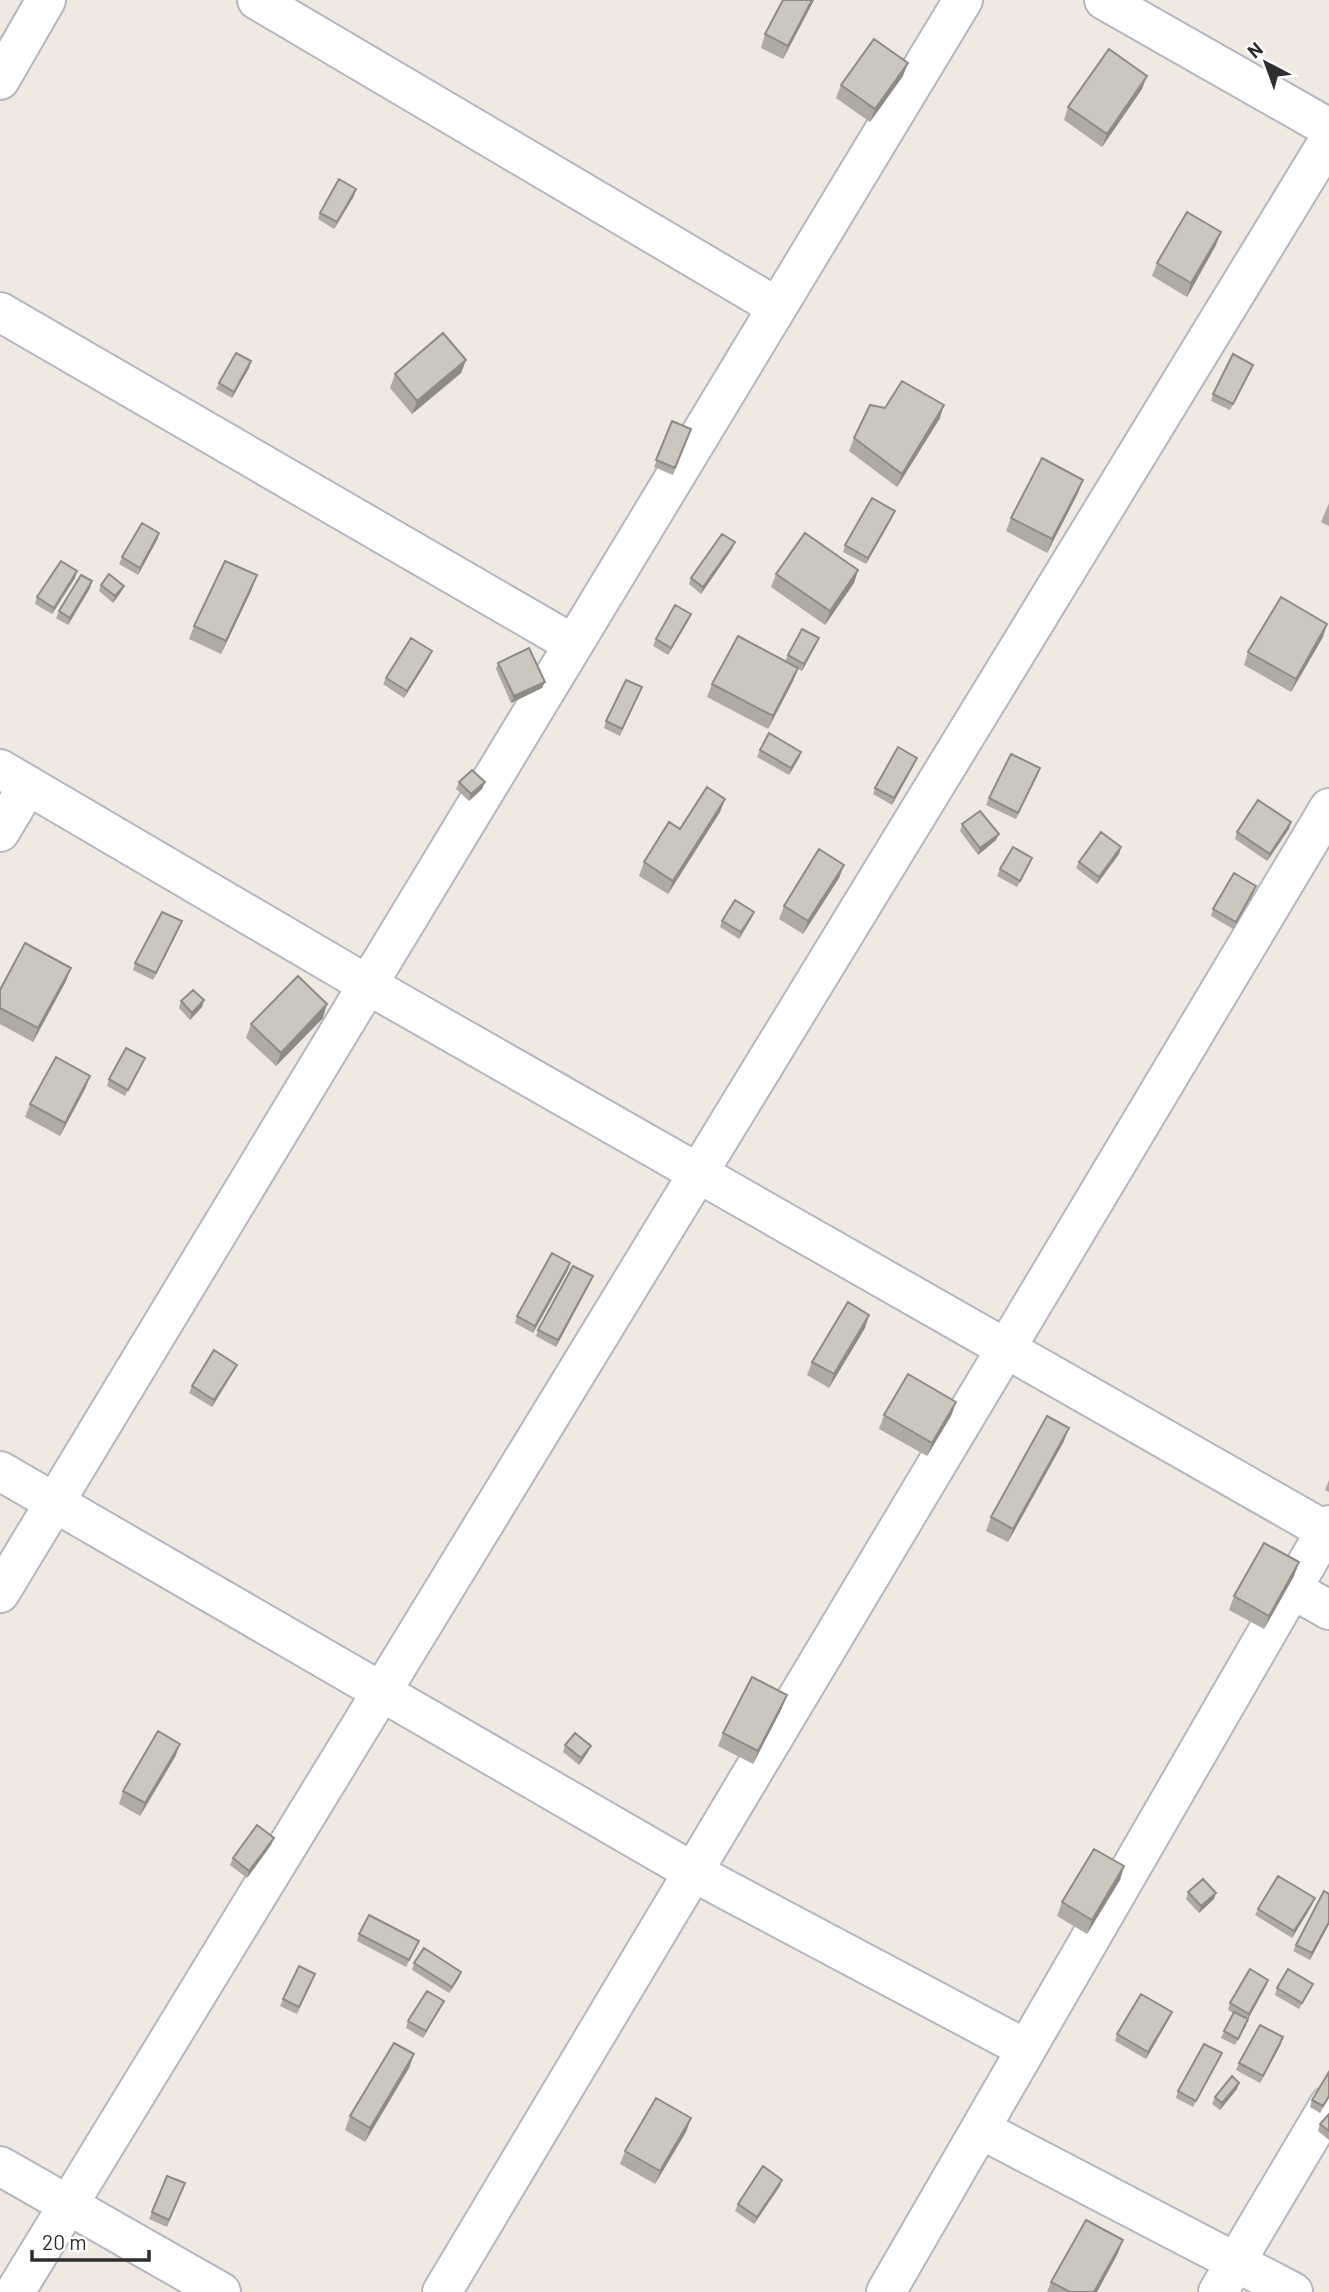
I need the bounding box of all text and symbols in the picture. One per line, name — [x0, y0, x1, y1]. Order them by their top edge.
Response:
north arrow — [1231, 28, 1301, 98]
text: N — [1242, 37, 1267, 63]
scale bar — [32, 2218, 149, 2262]
text: 20 m — [42, 2229, 87, 2254]

